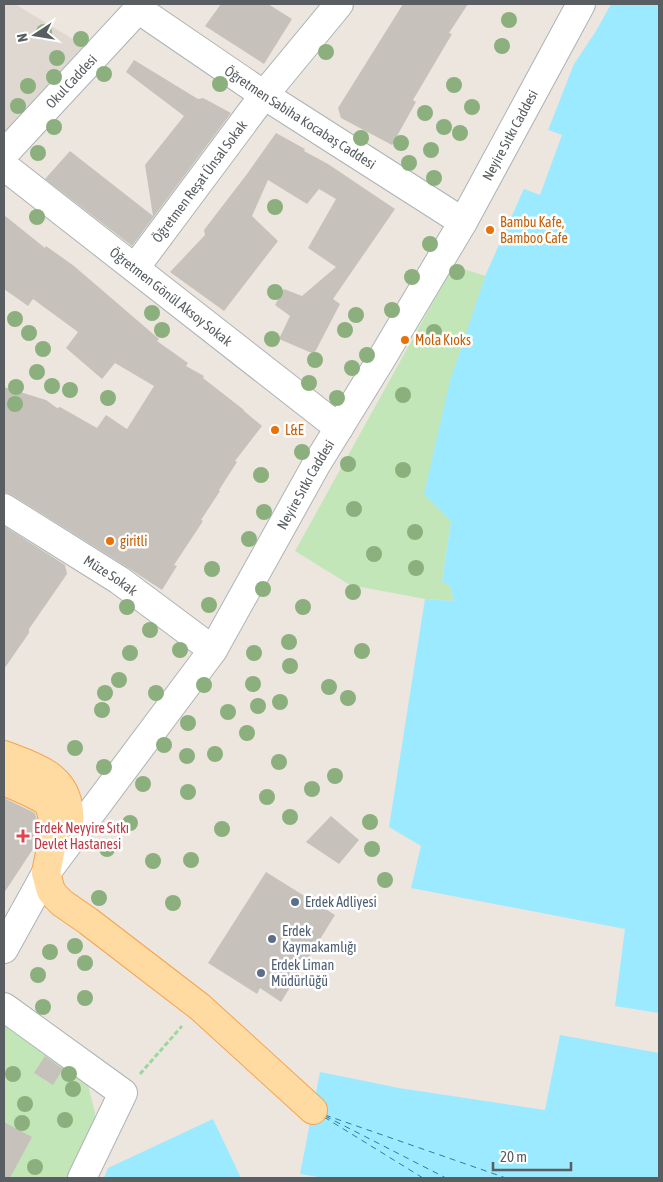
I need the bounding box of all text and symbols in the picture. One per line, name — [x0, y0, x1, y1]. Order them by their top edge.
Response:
north arrow — [10, 10, 60, 60]
text: N — [14, 32, 31, 43]
street label: Okul Caddesi — [43, 51, 100, 112]
street label: Öğretmen Sabiha Kocabaş Caddesi — [221, 62, 379, 172]
street label: Neyire Sıtkı Caddesi — [479, 87, 541, 183]
street label: Öğretmen Reşat Ünsal Sokak — [149, 117, 250, 246]
place label: Bambu Kafe, Bamboo Cafe — [500, 214, 568, 246]
marker: Bambu Kafe, Bamboo Cafe — [484, 224, 496, 236]
street label: Öğretmen Gönül Aksoy Sokak — [107, 244, 235, 349]
place label: Mola Kıoks — [415, 332, 471, 348]
marker: Mola Kıoks — [399, 334, 411, 346]
place label: L&E — [285, 422, 304, 438]
marker: L&E — [269, 424, 281, 436]
street label: Neyire Sıtkı Caddesi — [274, 437, 338, 532]
place label: giritli — [120, 533, 148, 549]
marker: giritli — [104, 535, 116, 547]
street label: Müze Sokak — [81, 552, 140, 599]
place label: Erdek Neyyire Sıtkı Devlet Hastanesi — [34, 820, 129, 852]
marker: Erdek Neyyire Sıtkı Devlet Hastanesi — [16, 829, 30, 843]
place label: Erdek Adliyesi — [305, 894, 377, 910]
marker: Erdek Adliyesi — [289, 896, 301, 908]
place label: Erdek Kaymakamlığı — [282, 923, 356, 955]
marker: Erdek Kaymakamlığı — [266, 933, 278, 945]
place label: Erdek Liman Müdürlüğü — [271, 957, 334, 989]
marker: Erdek Liman Müdürlüğü — [255, 967, 267, 979]
scale bar — [493, 1140, 570, 1172]
text: 20 m — [500, 1148, 527, 1165]

